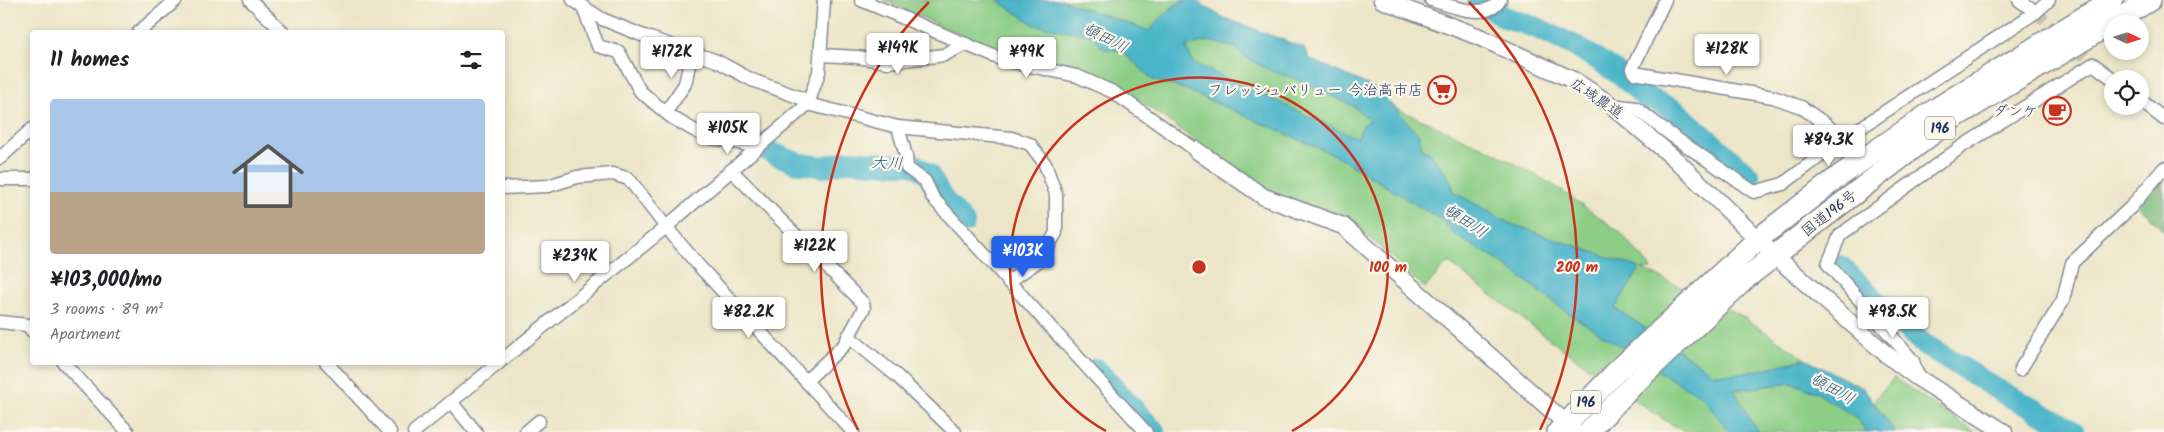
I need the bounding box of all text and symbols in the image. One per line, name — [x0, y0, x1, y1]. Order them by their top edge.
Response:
north arrow — [2104, 15, 2149, 60]
map controls — [2104, 15, 2149, 115]
water label: 頓田川 — [1078, 16, 1132, 60]
pin: ¥149K — [863, 32, 933, 75]
pin: ¥128K — [1692, 34, 1762, 76]
pin: ¥172K — [637, 36, 707, 79]
text: ¥149K — [877, 36, 919, 61]
pin: ¥99K — [997, 36, 1057, 79]
text: ¥128K — [1705, 37, 1749, 62]
text: ¥172K — [651, 40, 693, 65]
text: ¥99K — [1009, 40, 1045, 65]
text: 11 homes — [50, 44, 129, 77]
icon: filters — [457, 46, 485, 74]
button: locate — [2104, 70, 2149, 115]
street label: 広域農道 — [1565, 72, 1628, 126]
supermarket icon: フレッシュバリュー 今治高市店 — [1427, 75, 1457, 105]
place label: フレッシュバリュー 今治高市店 — [1208, 79, 1423, 103]
cafe icon: ダンケ — [2042, 96, 2072, 126]
place label: ダンケ — [1993, 100, 2038, 124]
pin: ¥105K — [693, 112, 763, 155]
text: ¥105K — [708, 116, 748, 141]
road number: 196 — [1925, 116, 1955, 140]
pin: ¥84.3K — [1788, 124, 1870, 167]
text: ¥84.3K — [1804, 128, 1854, 153]
icon: home — [223, 131, 313, 221]
water label: 大川 — [870, 150, 904, 177]
street label: 国道196号 — [1796, 184, 1863, 243]
water label: 頓田川 — [1438, 198, 1492, 245]
pin: ¥122K — [780, 230, 850, 273]
text: ¥122K — [794, 234, 836, 259]
pin: ¥103K — [988, 236, 1058, 278]
text: ¥103K — [1002, 239, 1044, 264]
pin: ¥239K — [540, 240, 610, 283]
text: ¥239K — [552, 244, 598, 269]
text: 100 m — [1369, 256, 1407, 280]
text: 200 m — [1556, 256, 1598, 280]
centre of rings — [1190, 258, 1208, 276]
text: ¥103,000/mo — [50, 264, 162, 297]
pin: ¥82.2K — [708, 296, 790, 339]
pin: ¥98.5K — [1852, 296, 1934, 339]
text: 3 rooms · 89 m² — [50, 297, 163, 322]
text: ¥82.2K — [723, 300, 775, 325]
text: ¥98.5K — [1869, 300, 1917, 325]
text: Apartment — [50, 322, 121, 347]
water label: 頓田川 — [1805, 367, 1859, 412]
road number: 196 — [1571, 391, 1601, 414]

